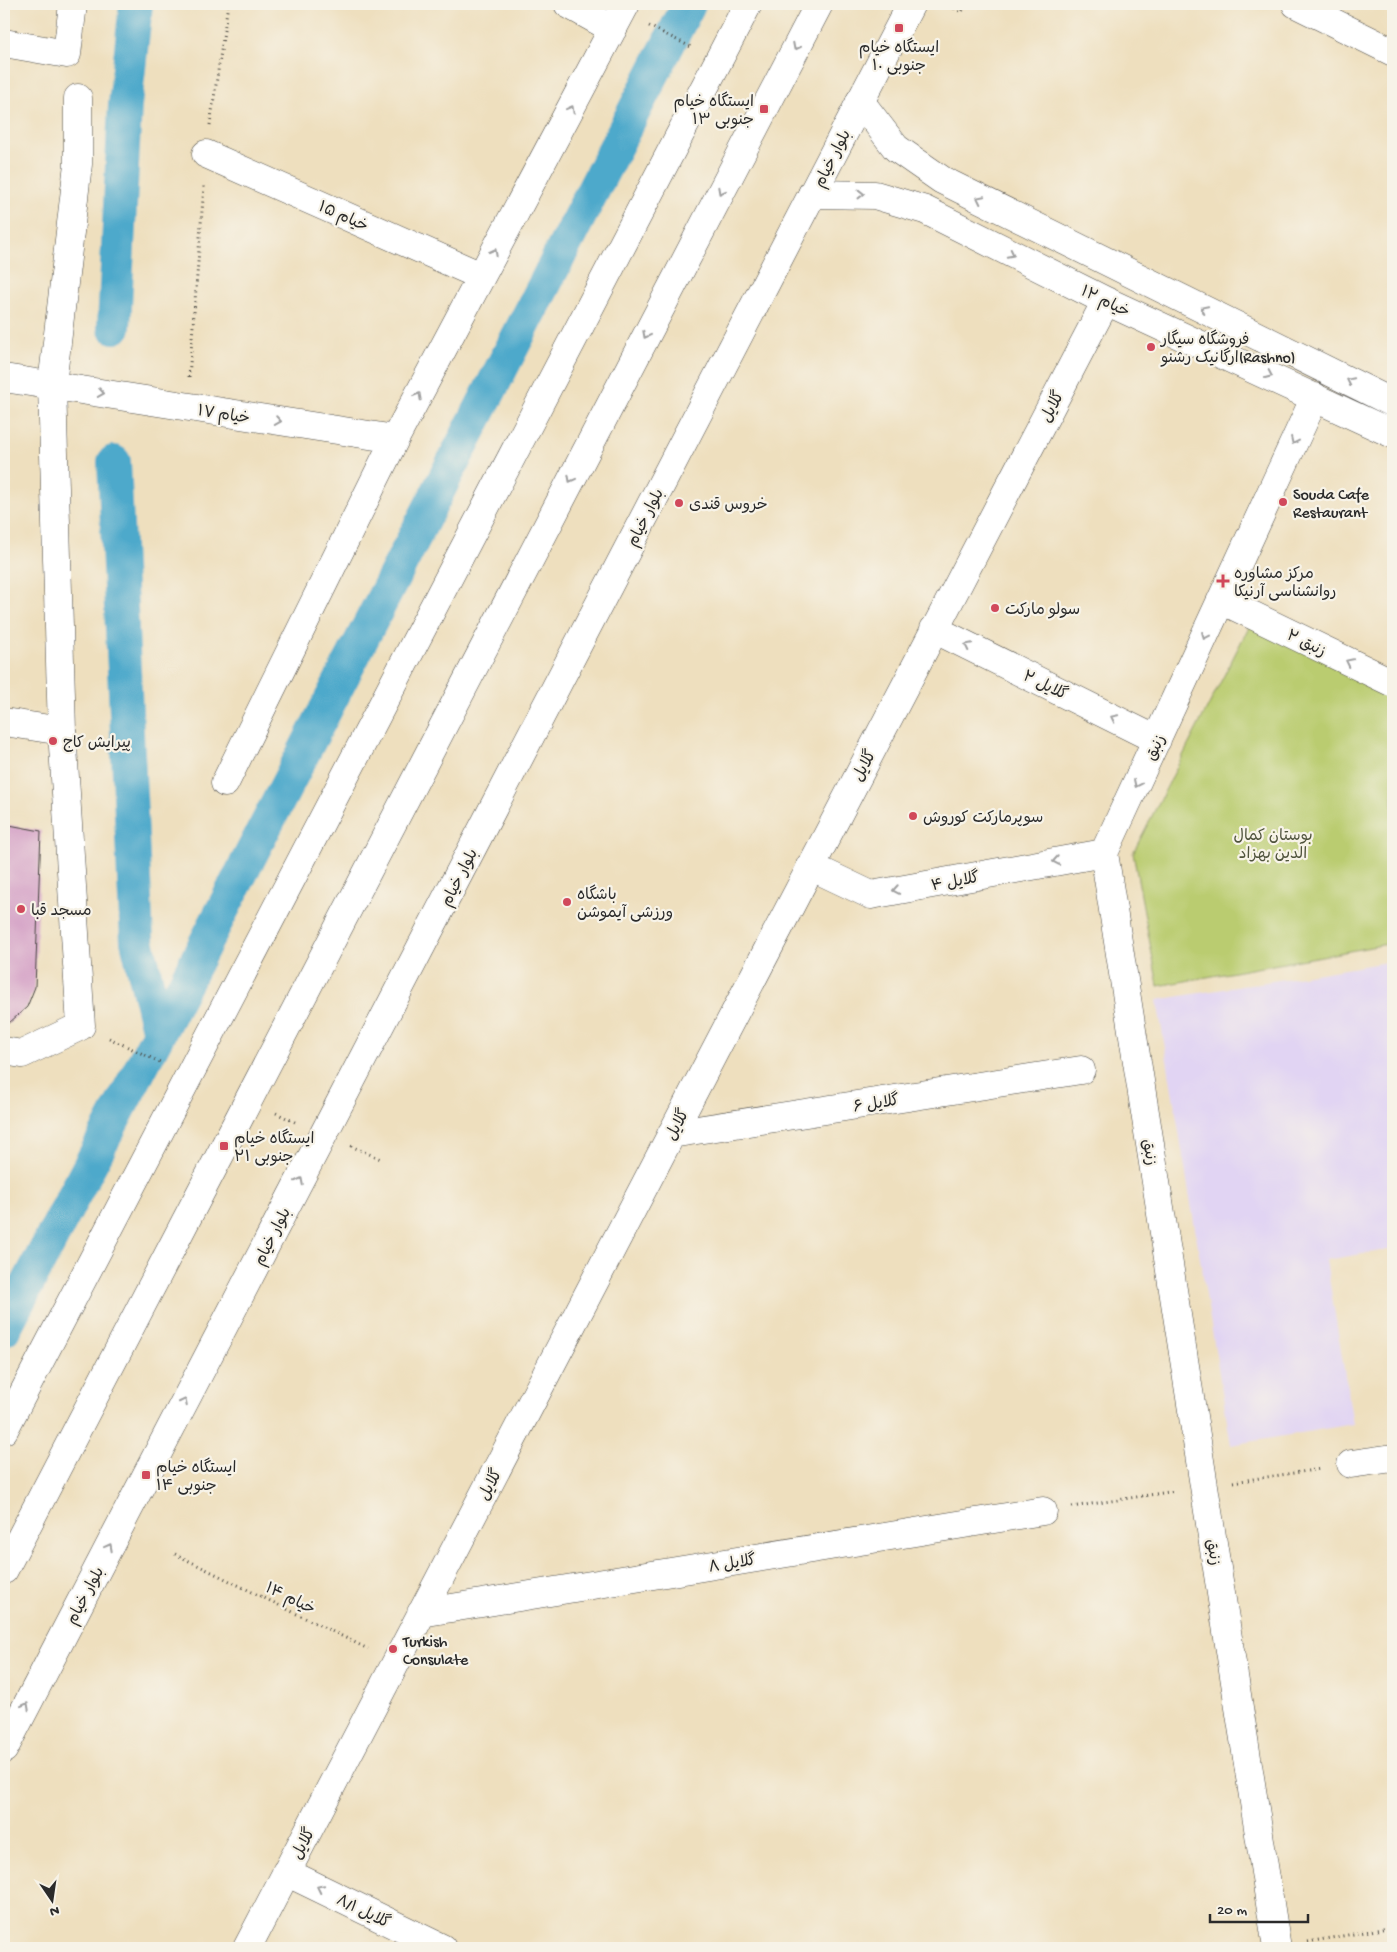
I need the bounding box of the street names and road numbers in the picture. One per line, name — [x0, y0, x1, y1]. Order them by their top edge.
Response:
street label: بلوار خیام — [811, 127, 857, 192]
street label: خیام ۱۵ — [315, 199, 370, 238]
street label: خیام ۱۲ — [1077, 283, 1132, 323]
street label: گلایل — [1035, 387, 1070, 427]
street label: خیام ۱۷ — [196, 403, 251, 430]
street label: بلوار خیام — [624, 486, 670, 551]
street label: زنبق ۲ — [1283, 628, 1328, 663]
street label: گلایل ۲ — [1019, 665, 1071, 706]
street label: زنبق — [1143, 732, 1171, 765]
street label: گلایل — [847, 746, 882, 786]
street label: بلوار خیام — [438, 846, 484, 911]
street label: گلایل ۴ — [929, 867, 981, 897]
street label: گلایل ۶ — [852, 1089, 901, 1118]
street label: گلایل — [660, 1105, 695, 1145]
street label: زنبق — [1136, 1138, 1159, 1167]
street label: بلوار خیام — [251, 1205, 297, 1270]
street label: گلایل — [473, 1465, 508, 1505]
street label: زنبق — [1200, 1538, 1223, 1567]
street label: گلایل ۸ — [707, 1549, 758, 1579]
street label: بلوار خیام — [64, 1565, 110, 1629]
street label: خیام ۱۴ — [261, 1580, 318, 1620]
street label: گلایل — [286, 1824, 321, 1864]
street label: گلایل ۸/۱ — [332, 1889, 394, 1934]

